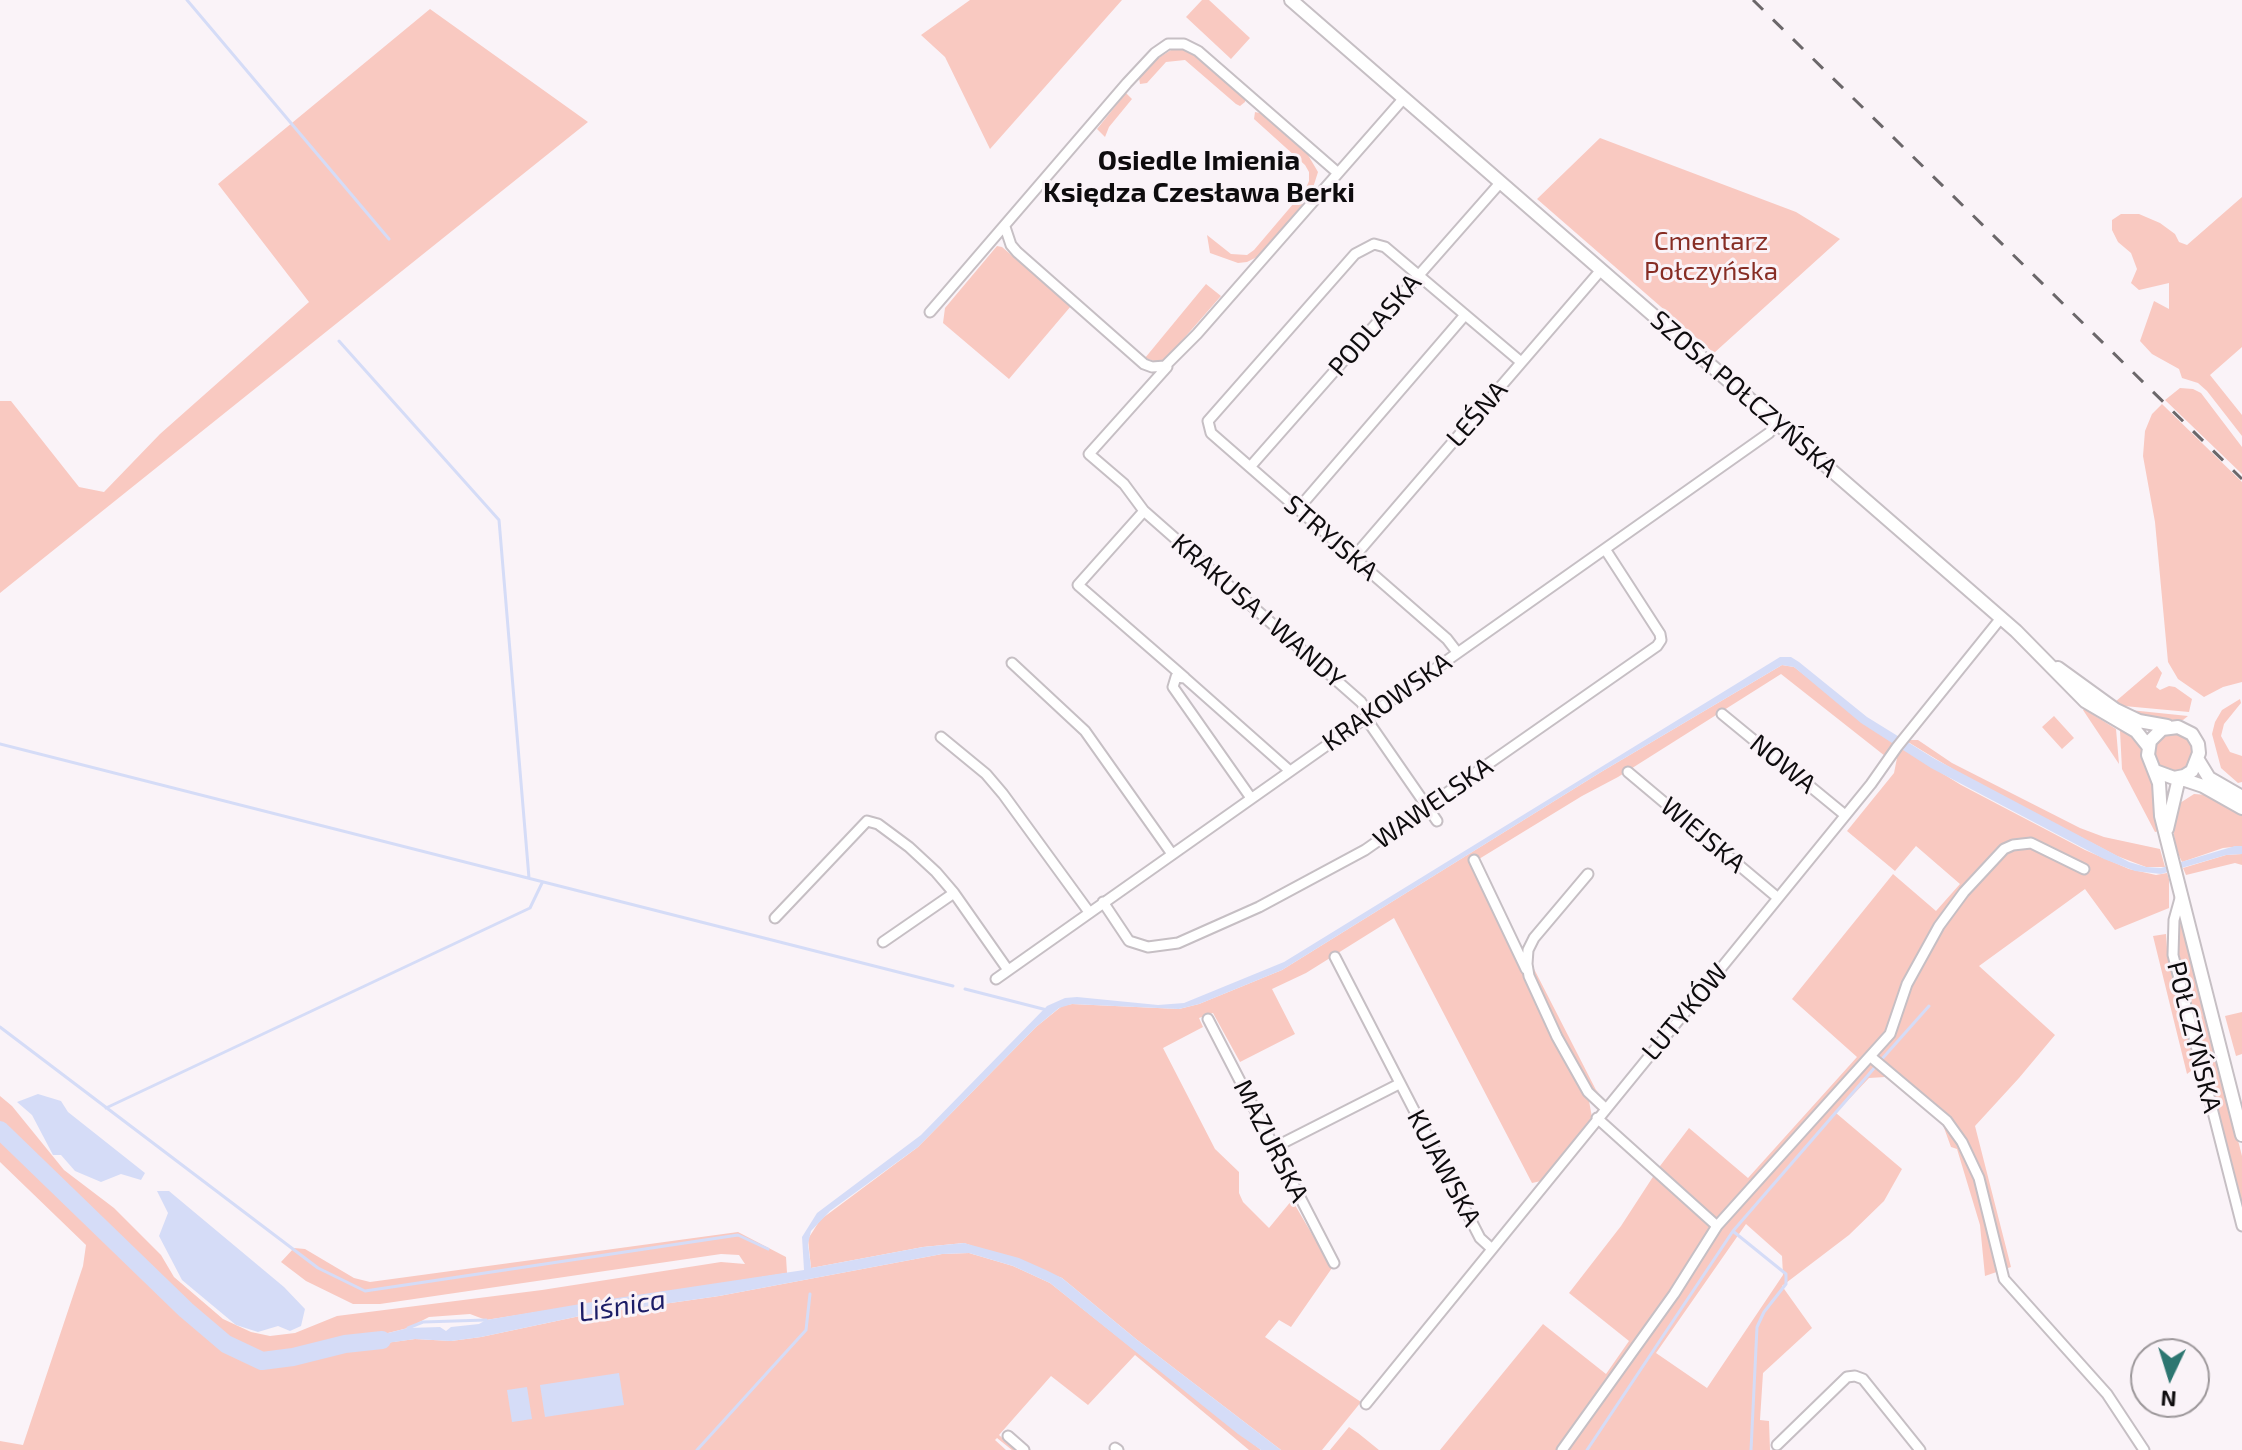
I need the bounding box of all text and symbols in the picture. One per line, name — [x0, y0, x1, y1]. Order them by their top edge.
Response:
district label: Osiedle Imienia Księdza Czesława Berki — [1043, 144, 1355, 210]
park label: Cmentarz Połczyńska — [1644, 225, 1778, 286]
street label: PODLASKA — [1322, 267, 1428, 383]
street label: SZOSA POŁCZYŃSKA — [1644, 304, 1844, 484]
street label: LEŚNA — [1440, 375, 1514, 453]
street label: STRYJSKA — [1278, 489, 1384, 587]
street label: KRAKUSA I WANDY — [1165, 527, 1351, 695]
street label: KRAKOWSKA — [1316, 646, 1458, 758]
street label: NOWA — [1744, 728, 1822, 800]
street label: WAWELSKA — [1367, 751, 1499, 855]
street label: WIEJSKA — [1654, 791, 1752, 879]
street label: LUTYKÓW — [1635, 957, 1735, 1067]
street label: POŁCZYŃSKA — [2160, 958, 2228, 1116]
street label: MAZURSKA — [1227, 1075, 1315, 1207]
street label: KUJAWSKA — [1400, 1104, 1488, 1232]
water label: Liśnica — [576, 1283, 668, 1329]
north arrow — [2130, 1338, 2210, 1418]
text: N — [2160, 1386, 2177, 1413]

